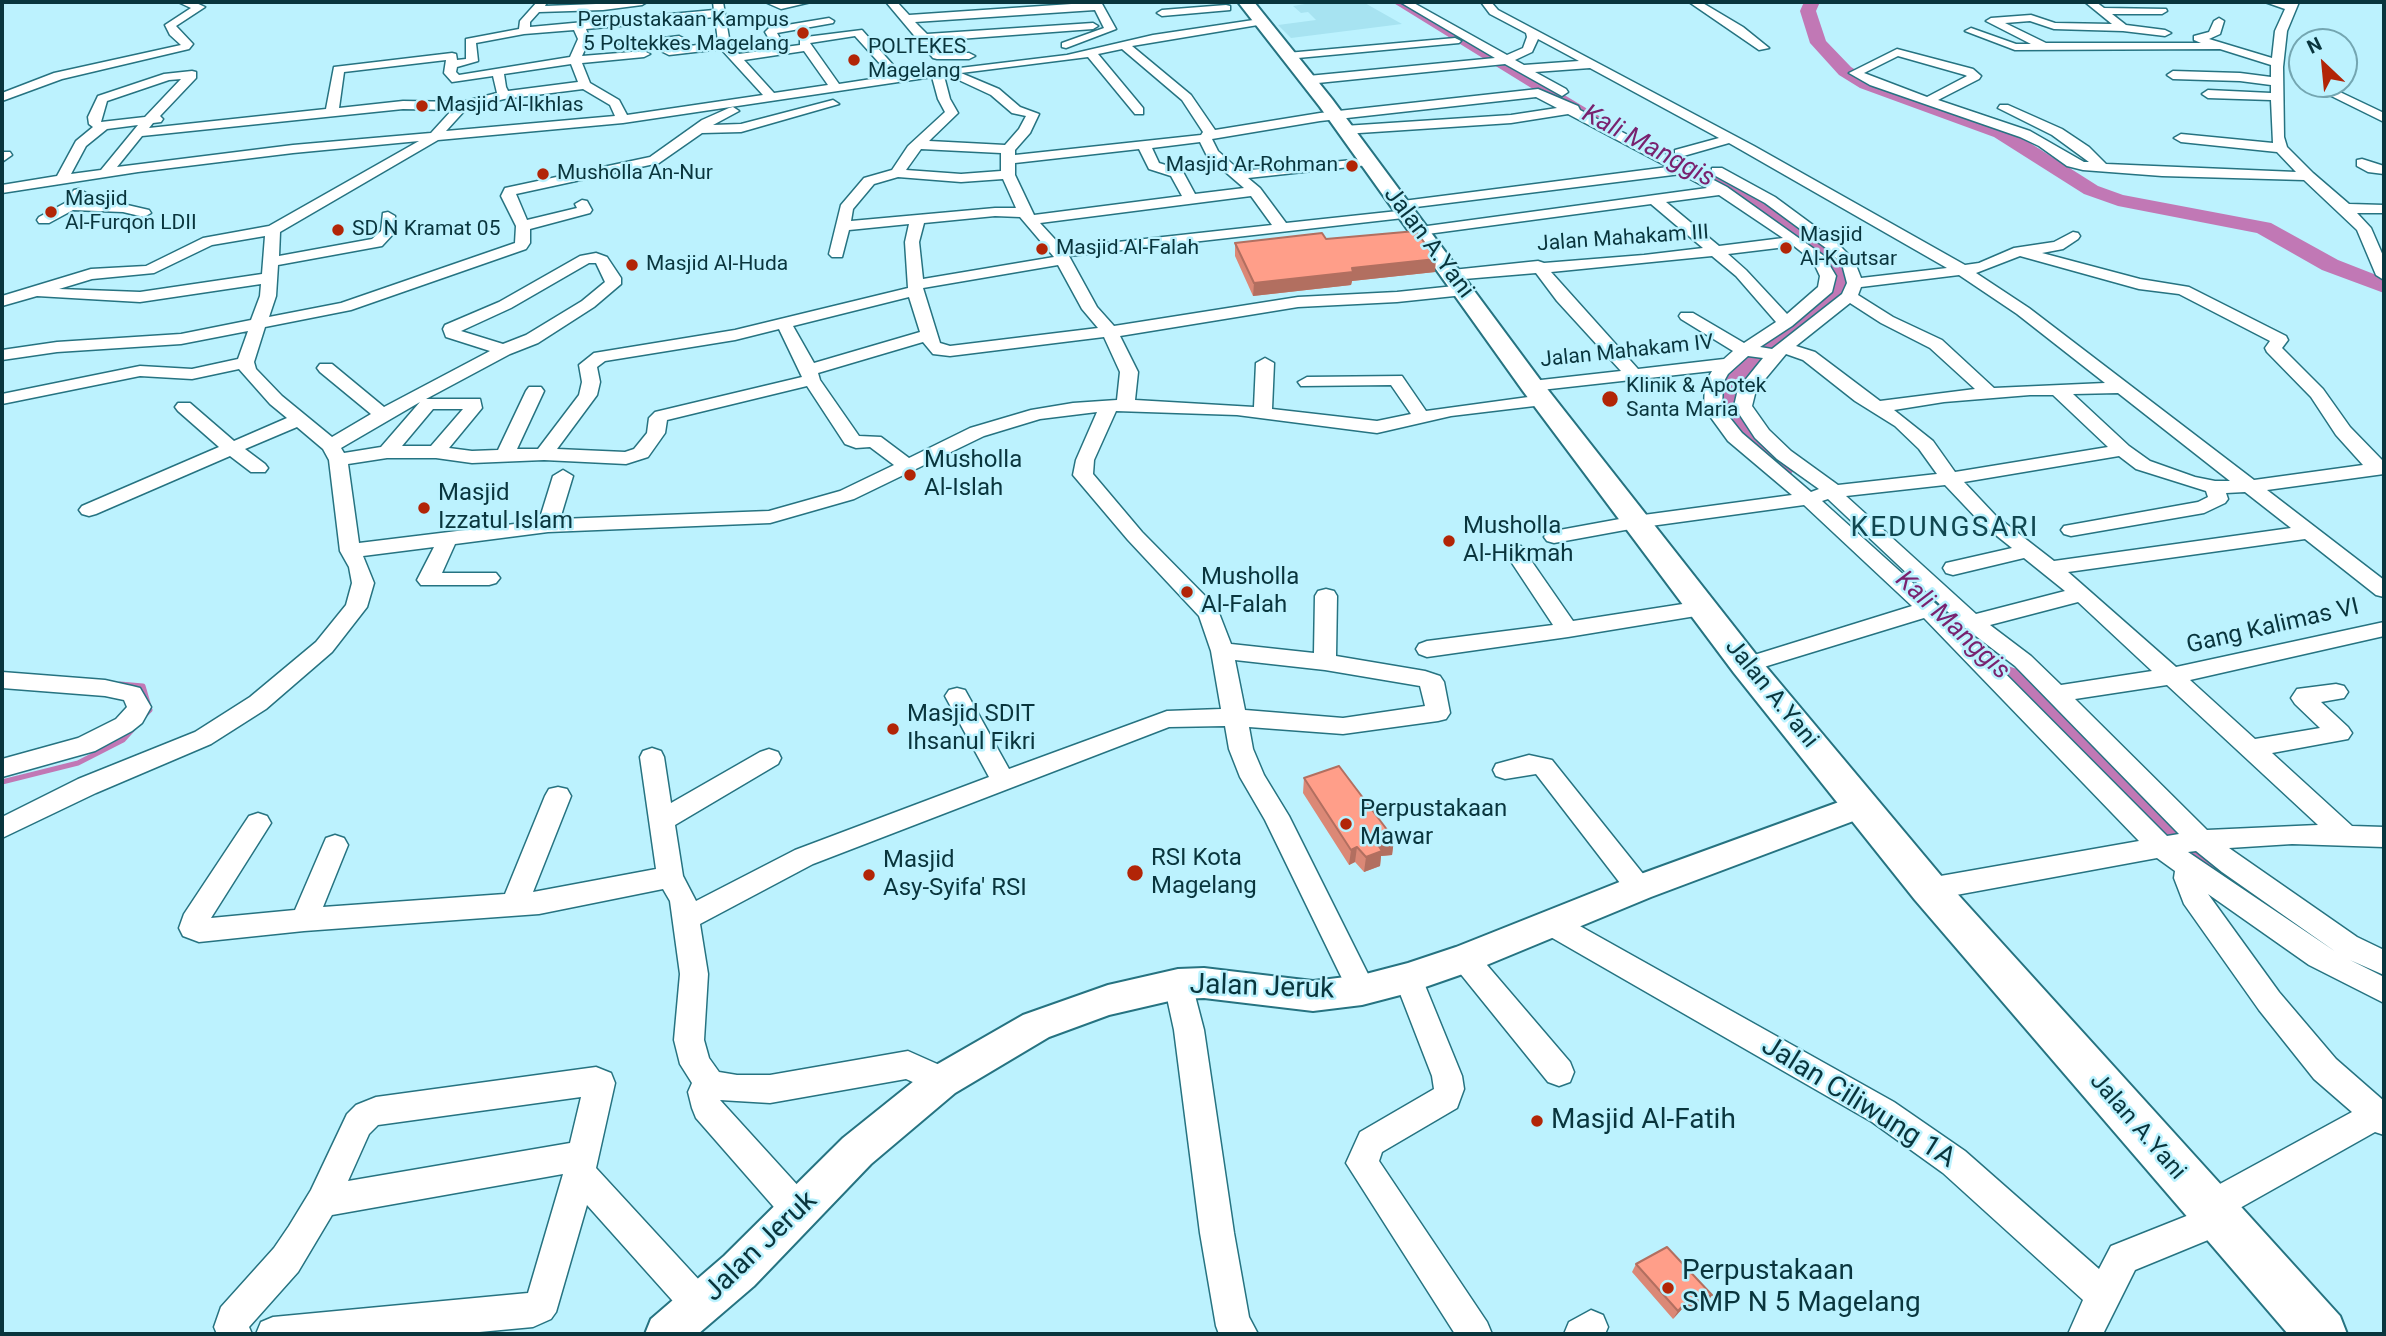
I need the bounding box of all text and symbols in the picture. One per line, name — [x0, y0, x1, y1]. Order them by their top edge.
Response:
place label: Perpustakaan Kampus 5 Poltekkes Magelang — [578, 8, 789, 58]
marker: Perpustakaan Kampus 5 Poltekkes Magelang — [795, 25, 811, 41]
north arrow — [2288, 28, 2358, 98]
text: N — [2303, 32, 2326, 59]
place label: POLTEKES Magelang — [868, 35, 966, 85]
marker: POLTEKES Magelang — [846, 52, 862, 68]
place label: Masjid Al-Ikhlas — [436, 93, 584, 119]
marker: Masjid Al-Ikhlas — [414, 98, 430, 114]
water label: Kali Manggis — [1577, 99, 1719, 195]
place label: Masjid Ar-Rohman — [1166, 153, 1338, 179]
marker: Masjid Ar-Rohman — [1344, 158, 1360, 174]
place label: Musholla An-Nur — [557, 161, 713, 187]
marker: Musholla An-Nur — [535, 166, 551, 182]
street label: Jalan A.Yani — [1377, 182, 1479, 304]
place label: Masjid Al-Furqon LDII — [65, 187, 197, 237]
marker: Masjid Al-Furqon LDII — [43, 204, 59, 220]
place label: SD N Kramat 05 — [352, 217, 500, 243]
street label: Jalan Mahakam III — [1536, 220, 1710, 258]
marker: SD N Kramat 05 — [330, 222, 346, 238]
place label: Masjid Al-Kautsar — [1800, 223, 1897, 273]
place label: Masjid Al-Falah — [1056, 236, 1199, 262]
marker: Masjid Al-Kautsar — [1778, 240, 1794, 256]
marker: Masjid Al-Falah — [1034, 241, 1050, 257]
place label: Masjid Al-Huda — [646, 252, 788, 278]
marker: Masjid Al-Huda — [624, 257, 640, 273]
street label: Jalan Mahakam IV — [1539, 330, 1715, 374]
place label: Klinik & Apotek Santa Maria — [1626, 374, 1766, 424]
marker: Klinik & Apotek Santa Maria — [1600, 389, 1620, 409]
place label: Musholla Al-Islah — [924, 447, 1022, 503]
marker: Musholla Al-Islah — [902, 467, 918, 483]
place label: Masjid Izzatul Islam — [438, 480, 573, 536]
marker: Masjid Izzatul Islam — [416, 500, 432, 516]
district label: KEDUNGSARI — [1852, 512, 2038, 546]
place label: Musholla Al-Hikmah — [1463, 513, 1574, 569]
marker: Musholla Al-Hikmah — [1441, 533, 1457, 549]
place label: Musholla Al-Falah — [1201, 564, 1299, 620]
water label: Kali Manggis — [1888, 565, 2016, 687]
marker: Musholla Al-Falah — [1179, 584, 1195, 600]
street label: Gang Kalimas VI — [2184, 593, 2362, 661]
street label: Jalan A.Yani — [1718, 634, 1824, 754]
place label: Masjid SDIT Ihsanul Fikri — [907, 701, 1036, 757]
marker: Masjid SDIT Ihsanul Fikri — [885, 721, 901, 737]
place label: Perpustakaan Mawar — [1360, 796, 1507, 852]
marker: Perpustakaan Mawar — [1338, 816, 1354, 832]
place label: RSI Kota Magelang — [1151, 845, 1257, 901]
place label: Masjid Asy-Syifa' RSI — [883, 847, 1027, 903]
marker: RSI Kota Magelang — [1125, 863, 1145, 883]
marker: Masjid Asy-Syifa' RSI — [861, 867, 877, 883]
street label: Jalan Jeruk — [1189, 969, 1335, 1007]
street label: Jalan Ciliwung 1A — [1755, 1030, 1961, 1176]
street label: Jalan A.Yani — [2083, 1068, 2191, 1186]
place label: Masjid Al-Fatih — [1551, 1104, 1736, 1138]
marker: Masjid Al-Fatih — [1529, 1113, 1545, 1129]
street label: Jalan Jeruk — [697, 1185, 825, 1309]
place label: Perpustakaan SMP N 5 Magelang — [1682, 1255, 1921, 1321]
marker: Perpustakaan SMP N 5 Magelang — [1660, 1280, 1676, 1296]

